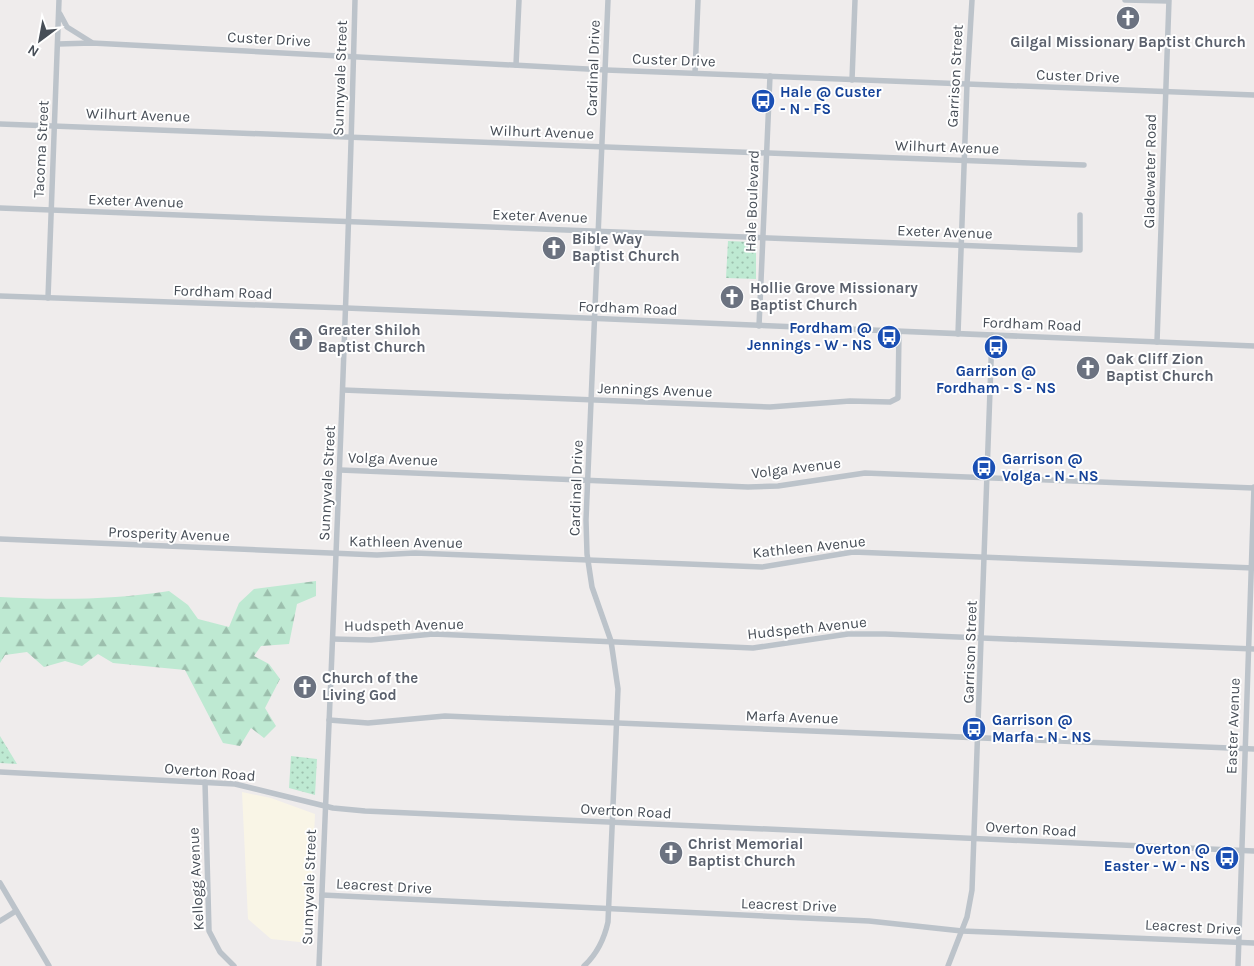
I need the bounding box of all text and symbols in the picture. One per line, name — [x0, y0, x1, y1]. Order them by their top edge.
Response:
church icon: Gilgal Missionary Baptist Church — [1115, 5, 1141, 31]
north arrow — [15, 15, 65, 65]
street label: Sunnyvale Street — [329, 20, 351, 136]
street label: Cardinal Drive — [582, 20, 604, 116]
street label: Garrison Street — [943, 24, 967, 128]
street label: Custer Drive — [227, 28, 311, 50]
place label: Gilgal Missionary Baptist Church — [1010, 33, 1246, 51]
text: N — [25, 41, 42, 60]
street label: Custer Drive — [632, 50, 716, 70]
street label: Custer Drive — [1036, 66, 1120, 86]
place label: Hale @ Custer - N - FS — [780, 83, 882, 118]
bus stop icon: Hale @ Custer - N - FS — [750, 88, 776, 114]
street label: Tacoma Street — [29, 100, 53, 198]
street label: Wilhurt Avenue — [86, 104, 190, 126]
street label: Gladewater Road — [1140, 114, 1160, 228]
street label: Wilhurt Avenue — [490, 121, 594, 143]
street label: Wilhurt Avenue — [895, 136, 999, 158]
street label: Hale Boulevard — [741, 150, 763, 252]
street label: Exeter Avenue — [88, 190, 184, 212]
street label: Exeter Avenue — [492, 205, 588, 227]
street label: Exeter Avenue — [897, 221, 993, 243]
place label: Bible Way Baptist Church — [572, 230, 680, 265]
church icon: Bible Way Baptist Church — [541, 235, 567, 261]
place label: Hollie Grove Missionary Baptist Church — [750, 279, 918, 314]
street label: Fordham Road — [173, 281, 273, 303]
church icon: Hollie Grove Missionary Baptist Church — [719, 284, 745, 310]
street label: Fordham Road — [578, 297, 678, 319]
street label: Fordham Road — [982, 313, 1082, 335]
place label: Fordham @ Jennings - W - NS — [747, 319, 872, 354]
place label: Greater Shiloh Baptist Church — [318, 321, 426, 356]
bus stop icon: Fordham @ Jennings - W - NS — [876, 324, 902, 350]
church icon: Greater Shiloh Baptist Church — [288, 326, 314, 352]
bus stop icon: Garrison @ Fordham - S - NS — [983, 334, 1009, 360]
place label: Oak Cliff Zion Baptist Church — [1106, 350, 1214, 385]
church icon: Oak Cliff Zion Baptist Church — [1075, 355, 1101, 381]
place label: Garrison @ Fordham - S - NS — [936, 362, 1056, 397]
street label: Jennings Avenue — [597, 379, 713, 401]
street label: Sunnyvale Street — [315, 424, 339, 541]
street label: Cardinal Drive — [565, 440, 587, 536]
street label: Volga Avenue — [348, 448, 438, 470]
place label: Garrison @ Volga - N - NS — [1002, 450, 1098, 485]
street label: Volga Avenue — [750, 454, 842, 482]
bus stop icon: Garrison @ Volga - N - NS — [971, 455, 997, 481]
street label: Prosperity Avenue — [108, 523, 230, 545]
street label: Kathleen Avenue — [349, 532, 463, 552]
street label: Kathleen Avenue — [752, 532, 866, 562]
street label: Garrison Street — [959, 600, 981, 704]
street label: Hudspeth Avenue — [746, 613, 868, 643]
street label: Hudspeth Avenue — [344, 615, 464, 635]
place label: Church of the Living God — [322, 669, 418, 704]
church icon: Church of the Living God — [292, 674, 318, 700]
street label: Easter Avenue — [1222, 678, 1244, 774]
street label: Marfa Avenue — [745, 706, 839, 728]
place label: Garrison @ Marfa - N - NS — [992, 711, 1092, 746]
bus stop icon: Garrison @ Marfa - N - NS — [961, 716, 987, 742]
street label: Overton Road — [164, 759, 256, 785]
street label: Overton Road — [580, 800, 672, 822]
street label: Overton Road — [985, 818, 1077, 840]
street label: Kellogg Avenue — [184, 827, 208, 931]
street label: Sunnyvale Street — [298, 829, 320, 945]
place label: Christ Memorial Baptist Church — [688, 835, 803, 870]
church icon: Christ Memorial Baptist Church — [658, 840, 684, 866]
place label: Overton @ Easter - W - NS — [1104, 840, 1210, 875]
bus stop icon: Overton @ Easter - W - NS — [1214, 845, 1240, 871]
street label: Leacrest Drive — [336, 875, 432, 897]
street label: Leacrest Drive — [741, 894, 837, 916]
street label: Leacrest Drive — [1145, 916, 1241, 938]

